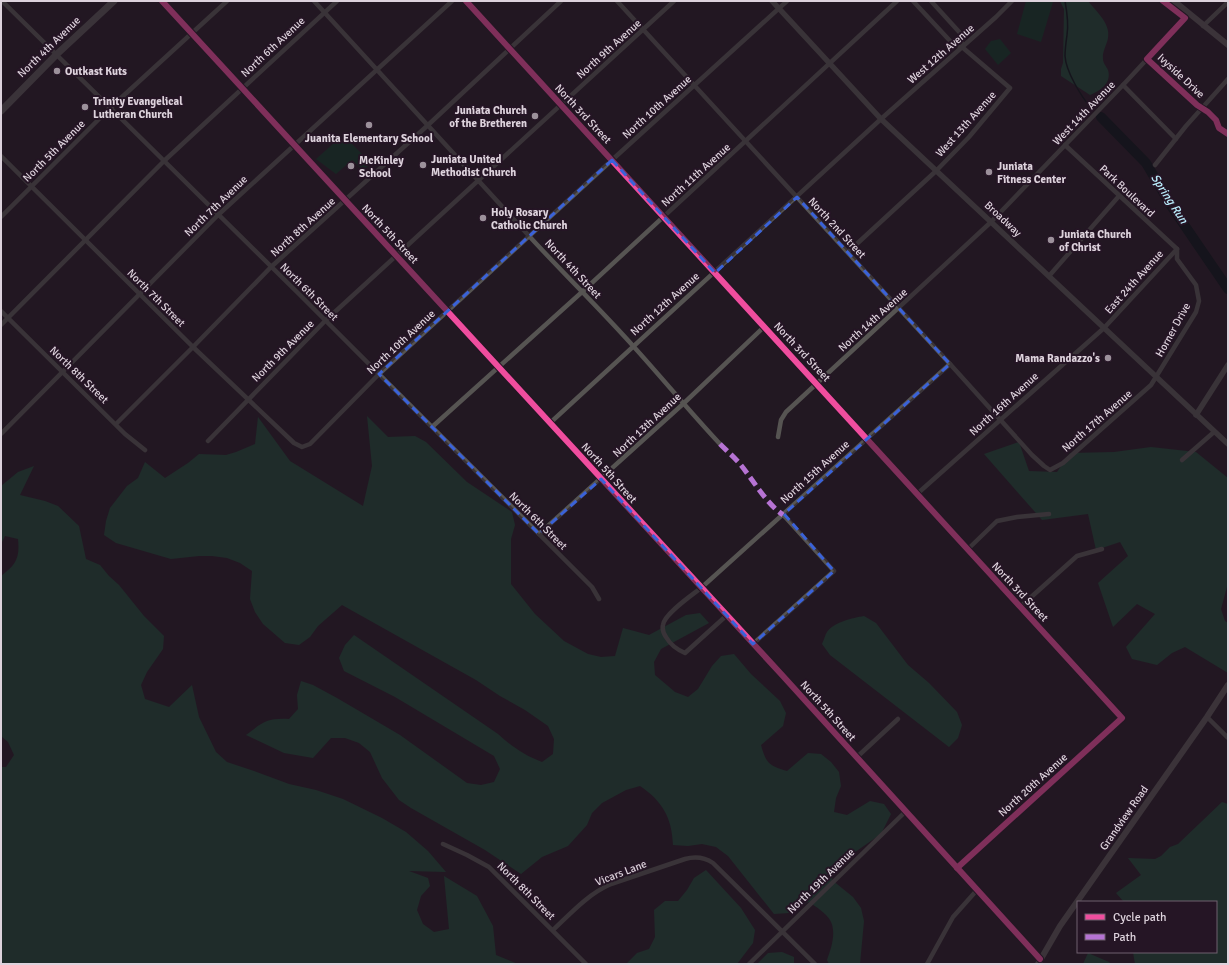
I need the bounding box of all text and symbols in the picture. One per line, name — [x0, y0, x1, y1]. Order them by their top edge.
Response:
street label: North 4th Avenue — [15, 14, 83, 80]
street label: North 6th Avenue — [238, 14, 308, 80]
street label: North 9th Avenue — [574, 17, 644, 81]
street label: West 12th Avenue — [905, 22, 977, 86]
street label: Ivyside Drive — [1155, 51, 1207, 101]
place label: Outkast Kuts — [65, 65, 127, 78]
marker: Outkast Kuts — [52, 66, 62, 76]
street label: North 10th Avenue — [620, 73, 694, 141]
street label: West 14th Avenue — [1050, 78, 1118, 148]
street label: North 3rd Street — [552, 82, 614, 147]
street label: West 13th Avenue — [933, 88, 999, 160]
place label: Trinity Evangelical Lutheran Church — [93, 95, 183, 121]
marker: Trinity Evangelical Lutheran Church — [80, 102, 90, 112]
place label: Juniata Church of the Bretheren — [449, 104, 527, 130]
marker: Juniata Church of the Bretheren — [530, 111, 540, 121]
street label: North 5th Avenue — [20, 117, 88, 185]
marker: Juanita Elementary School — [364, 120, 374, 130]
place label: Juanita Elementary School — [305, 132, 434, 145]
street label: North 11th Avenue — [659, 141, 733, 209]
place label: Juniata United Methodist Church — [431, 153, 516, 179]
place label: McKinley School — [359, 154, 404, 180]
marker: Juniata United Methodist Church — [418, 160, 428, 170]
place label: Juniata Fitness Center — [997, 160, 1066, 186]
marker: McKinley School — [346, 161, 356, 171]
street label: Park Boulevard — [1097, 162, 1157, 220]
marker: Juniata Fitness Center — [984, 167, 994, 177]
water label: Spring Run — [1147, 171, 1191, 227]
street label: North 7th Avenue — [182, 173, 250, 239]
street label: North 8th Avenue — [268, 195, 338, 259]
street label: North 2nd Street — [805, 195, 869, 261]
street label: Broadway — [982, 199, 1025, 240]
street label: North 5th Street — [359, 202, 421, 267]
place label: Holy Rosary Catholic Church — [491, 206, 567, 232]
marker: Holy Rosary Catholic Church — [478, 213, 488, 223]
place label: Juniata Church of Christ — [1059, 228, 1131, 254]
marker: Juniata Church of Christ — [1046, 235, 1056, 245]
street label: North 4th Street — [542, 237, 604, 302]
street label: East 24th Avenue — [1102, 247, 1166, 317]
street label: North 6th Street — [277, 260, 341, 324]
street label: North 7th Street — [124, 266, 188, 330]
street label: North 12th Avenue — [628, 270, 702, 338]
street label: North 14th Avenue — [836, 286, 910, 354]
street label: Horner Drive — [1153, 301, 1193, 359]
street label: North 10th Avenue — [364, 307, 438, 377]
street label: North 9th Avenue — [249, 317, 317, 385]
street label: North 3rd Street — [771, 320, 833, 385]
street label: North 8th Street — [47, 344, 111, 406]
place label: Mama Randazzo's — [1015, 352, 1100, 365]
marker: Mama Randazzo's — [1103, 353, 1113, 363]
street label: North 16th Avenue — [967, 370, 1041, 438]
street label: North 17th Avenue — [1059, 387, 1135, 455]
street label: North 13th Avenue — [610, 390, 684, 460]
street label: North 15th Avenue — [778, 438, 852, 506]
street label: North 5th Street — [579, 440, 640, 506]
street label: North 6th Street — [506, 489, 570, 553]
street label: North 3rd Street — [989, 560, 1051, 625]
street label: North 5th Street — [798, 678, 859, 744]
street label: North 20th Avenue — [996, 751, 1070, 819]
street label: Grandview Road — [1097, 783, 1151, 853]
street label: North 19th Avenue — [785, 846, 857, 916]
street label: Vicars Lane — [593, 857, 649, 889]
street label: North 8th Street — [494, 859, 558, 923]
legend — [1077, 901, 1217, 953]
text: Cycle path — [1113, 910, 1166, 925]
text: Path — [1113, 930, 1136, 945]

